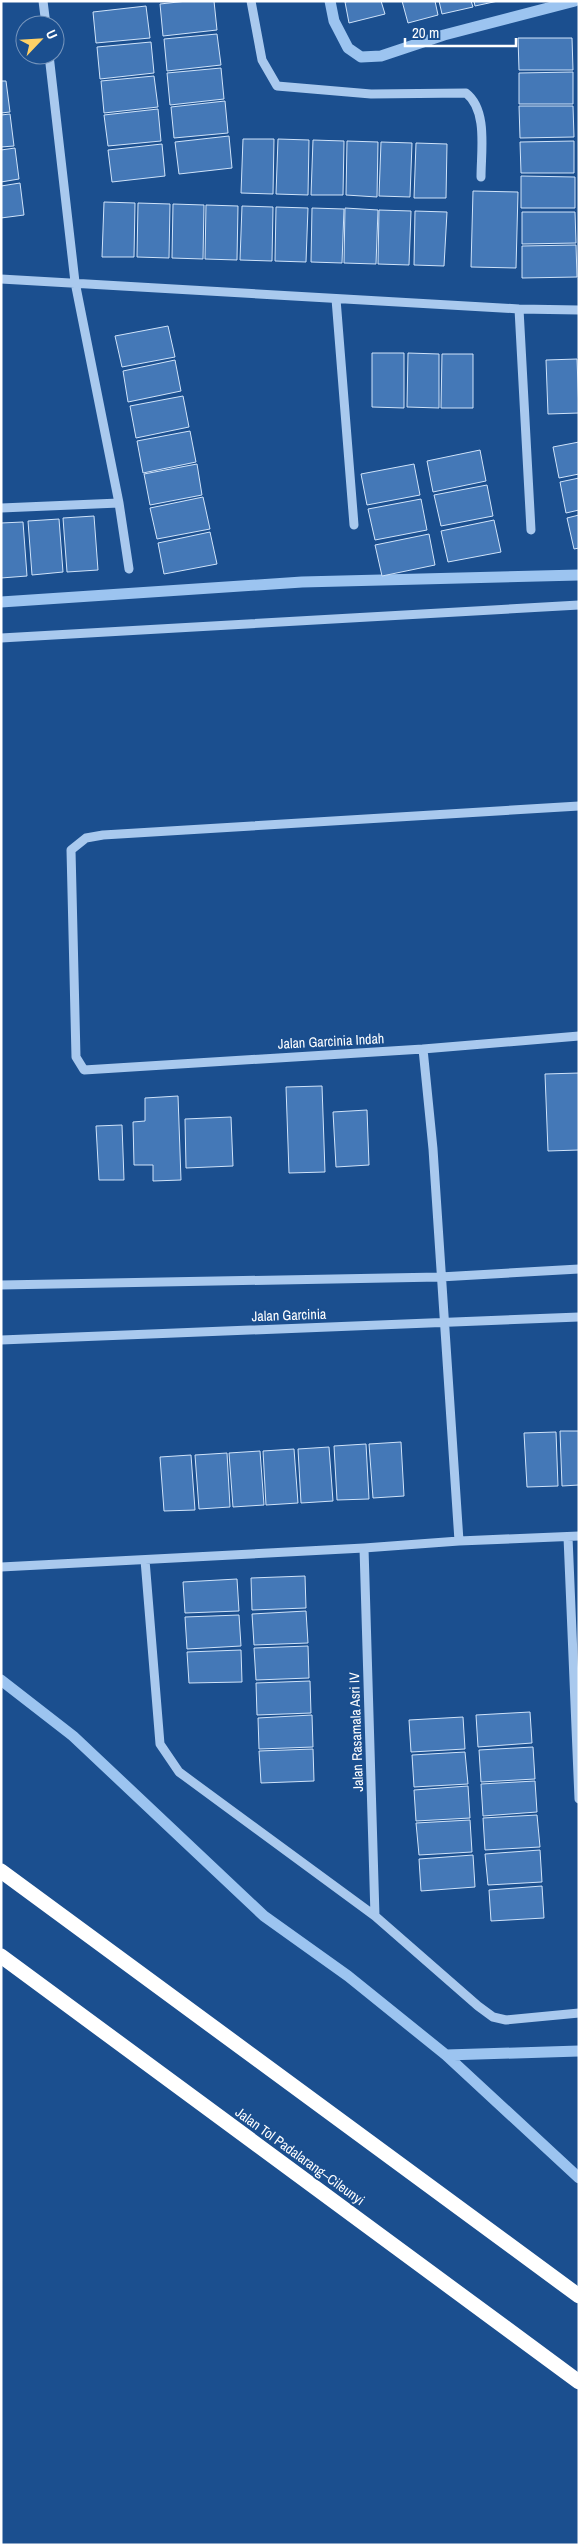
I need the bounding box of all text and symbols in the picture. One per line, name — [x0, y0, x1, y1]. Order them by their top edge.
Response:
north arrow — [15, 15, 65, 65]
scale bar — [405, 15, 516, 47]
text: 20 m — [412, 22, 439, 43]
text: U — [42, 27, 62, 42]
street label: Jalan Garcinia Indah — [277, 1029, 385, 1053]
street label: Jalan Garcinia — [251, 1305, 327, 1325]
street label: Jalan Rasamala Asri IV — [345, 1672, 367, 1792]
street label: Jalan Tol Padalarang–Cileunyi — [232, 2103, 368, 2209]

